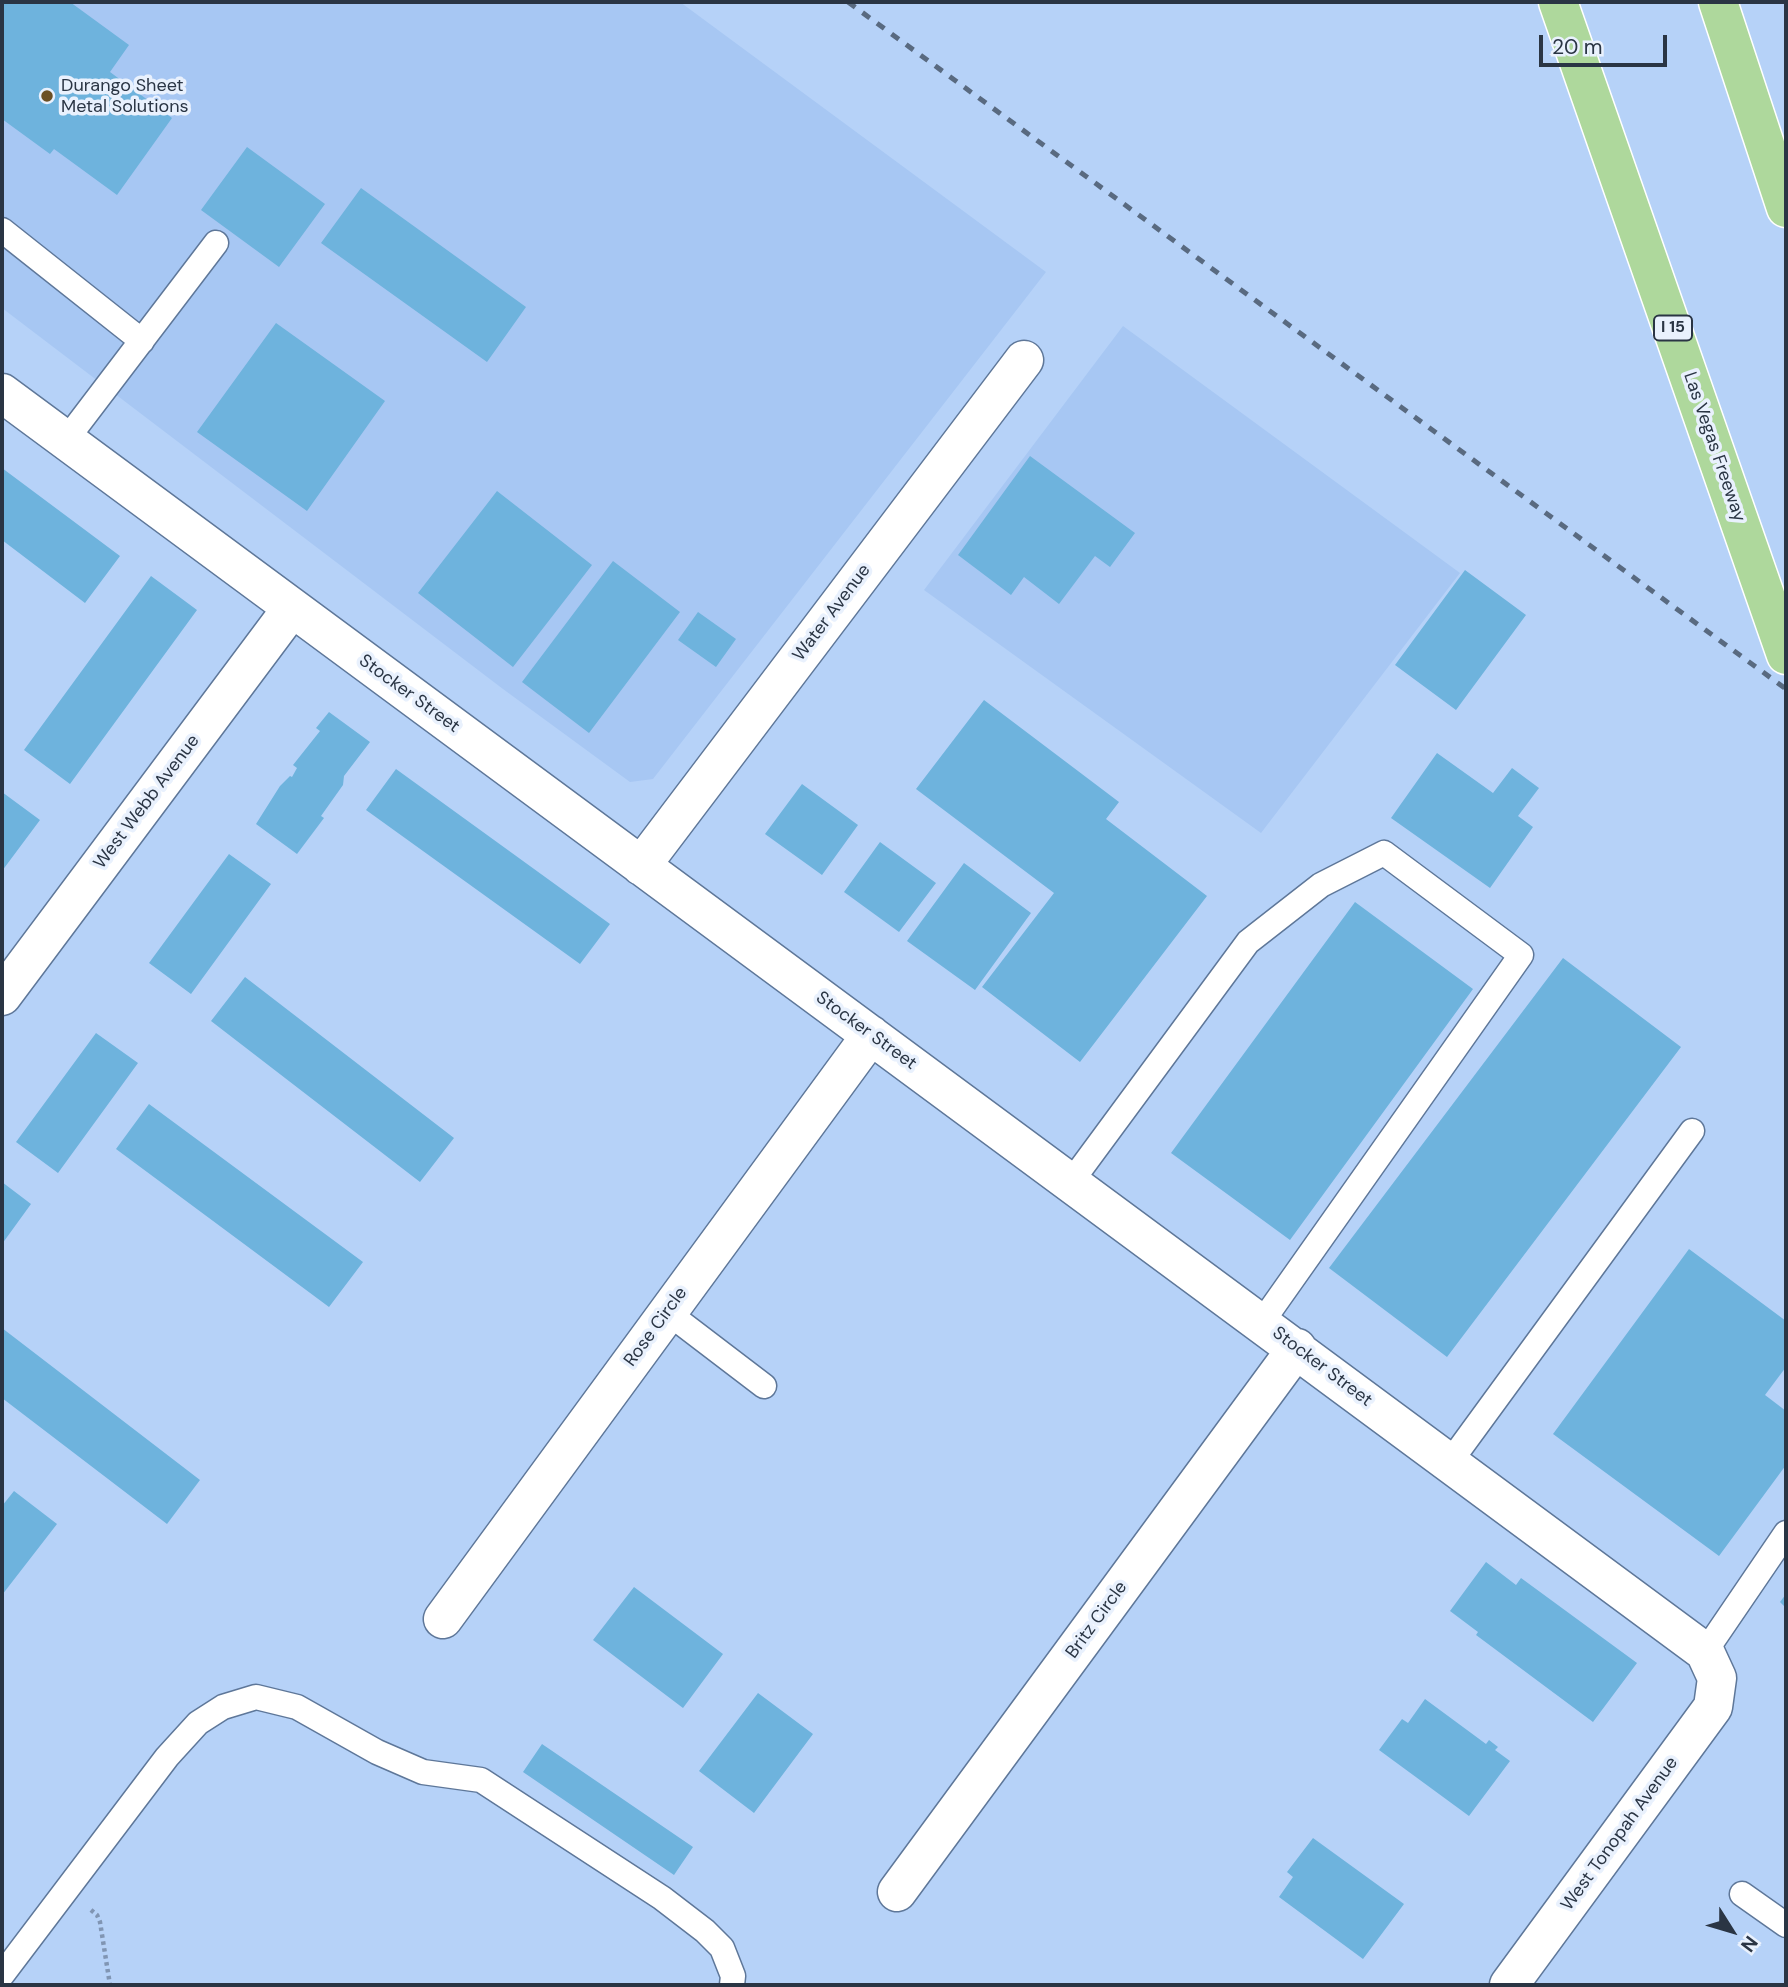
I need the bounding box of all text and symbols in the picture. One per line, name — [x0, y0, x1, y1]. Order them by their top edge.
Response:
scale bar — [1543, 21, 1671, 65]
text: 20 m — [1552, 33, 1603, 61]
place label: Durango Sheet Metal Solutions — [61, 75, 189, 118]
marker: Durango Sheet Metal Solutions — [39, 88, 55, 104]
road number: I 15 — [1654, 316, 1692, 340]
street label: Las Vegas Freeway — [1678, 369, 1750, 525]
street label: Water Avenue — [789, 560, 875, 666]
street label: Stocker Street — [354, 650, 464, 738]
street label: West Webb Avenue — [89, 731, 205, 873]
street label: Stocker Street — [811, 987, 921, 1075]
street label: Rose Circle — [620, 1283, 692, 1371]
street label: Stocker Street — [1268, 1322, 1376, 1412]
street label: Britz Circle — [1062, 1577, 1132, 1663]
street label: West Tonopah Avenue — [1557, 1753, 1683, 1915]
north arrow — [1697, 1896, 1767, 1966]
text: N — [1735, 1931, 1763, 1957]

